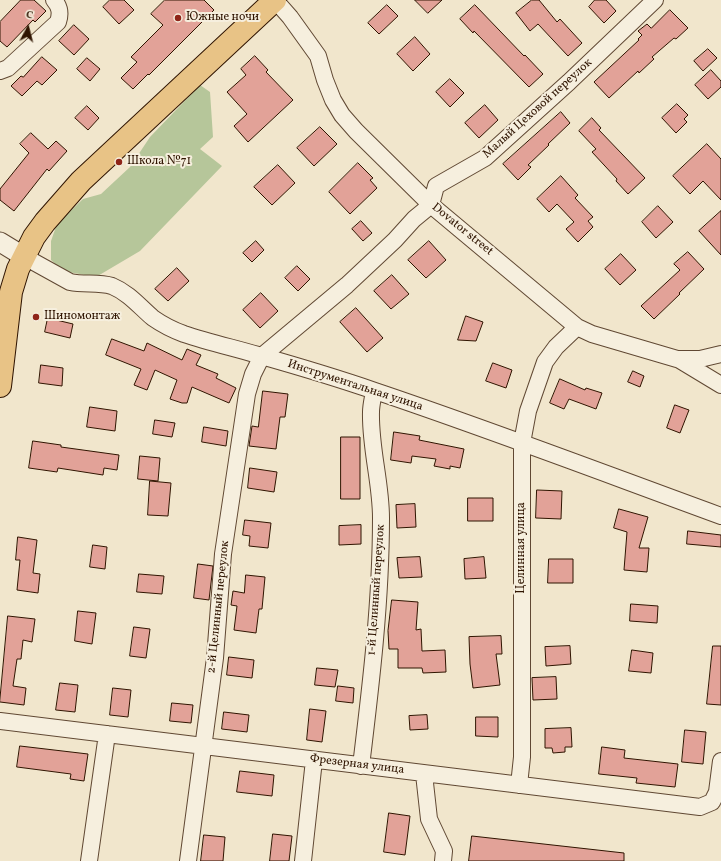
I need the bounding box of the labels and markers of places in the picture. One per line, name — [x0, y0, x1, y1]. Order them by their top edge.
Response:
place label: Южные ночи — [186, 11, 259, 25]
marker: Южные ночи — [173, 13, 183, 23]
place label: Школа №71 — [127, 155, 191, 169]
marker: Школа №71 — [114, 157, 124, 167]
place label: Шиномонтаж — [44, 310, 120, 324]
marker: Шиномонтаж — [31, 312, 41, 322]

